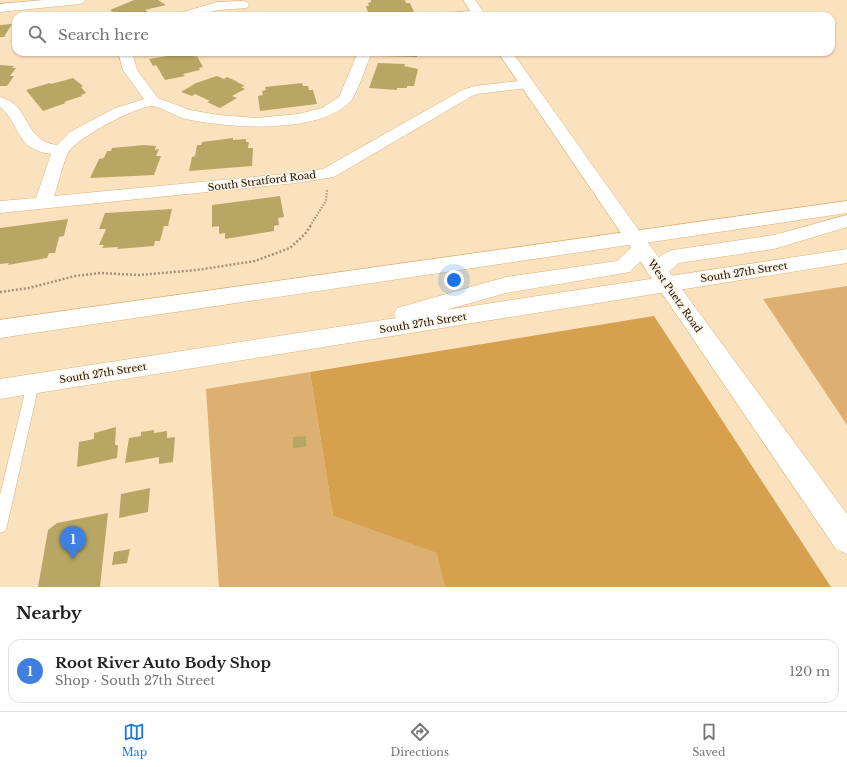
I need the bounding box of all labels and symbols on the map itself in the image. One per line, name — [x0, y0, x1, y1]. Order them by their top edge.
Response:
street label: South Stratford Road — [207, 168, 317, 194]
street label: West Puetz Road — [644, 256, 705, 335]
street label: South 27th Street — [700, 259, 789, 285]
your location — [444, 270, 464, 290]
street label: South 27th Street — [379, 310, 468, 336]
street label: South 27th Street — [59, 360, 148, 386]
pin: 1 — [60, 526, 86, 559]

